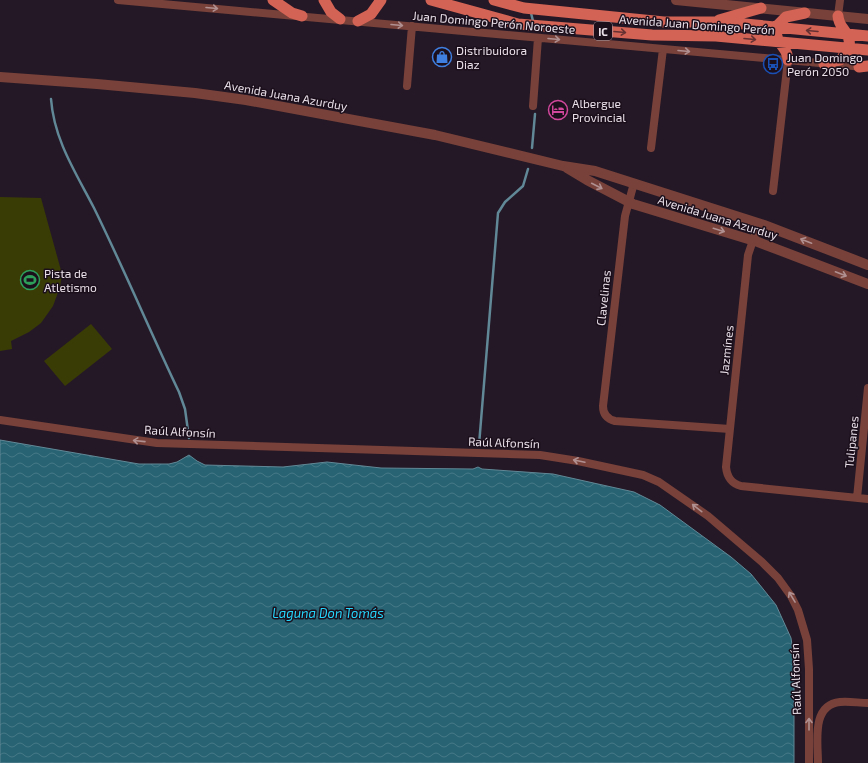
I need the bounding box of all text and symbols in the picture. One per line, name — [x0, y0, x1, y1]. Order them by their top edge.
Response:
one-way arrow — [205, 5, 218, 12]
street label: Juan Domingo Perón Noroeste — [412, 8, 576, 36]
street label: Avenida Juan Domingo Perón — [619, 12, 775, 36]
one-way arrow — [390, 21, 403, 28]
road number: IC — [594, 22, 612, 40]
one-way arrow — [806, 27, 819, 34]
one-way arrow — [613, 29, 626, 36]
one-way arrow — [743, 35, 756, 43]
one-way arrow — [547, 36, 560, 43]
place label: Distribuidora Diaz — [456, 43, 527, 71]
shop icon: Distribuidora Diaz — [431, 46, 453, 68]
one-way arrow — [677, 47, 690, 55]
place label: Juan Domingo Perón 2050 — [787, 50, 863, 78]
bus stop icon: Juan Domingo Perón 2050 — [762, 53, 784, 75]
street label: Avenida Juana Azurduy — [224, 77, 349, 113]
place label: Albergue Provincial — [572, 96, 626, 124]
hotel icon: Albergue Provincial — [547, 99, 569, 121]
one-way arrow — [591, 182, 603, 190]
street label: Avenida Juana Azurduy — [656, 192, 780, 242]
one-way arrow — [712, 227, 725, 234]
one-way arrow — [800, 236, 812, 244]
place label: Pista de Atletismo — [44, 266, 97, 294]
sports icon: Pista de Atletismo — [19, 269, 41, 291]
street label: Clavelinas — [593, 269, 613, 327]
one-way arrow — [835, 271, 847, 278]
street label: Jazmínes — [716, 324, 736, 376]
street label: Tulipanes — [841, 415, 861, 469]
street label: Raúl Alfonsín — [144, 422, 216, 440]
street label: Raúl Alfonsín — [468, 434, 540, 450]
one-way arrow — [133, 437, 146, 445]
one-way arrow — [572, 457, 585, 465]
one-way arrow — [692, 504, 703, 513]
one-way arrow — [787, 591, 795, 603]
water label: Laguna Don Tomás — [272, 605, 384, 621]
street label: Raúl Alfonsín — [787, 643, 803, 715]
one-way arrow — [805, 718, 813, 731]

